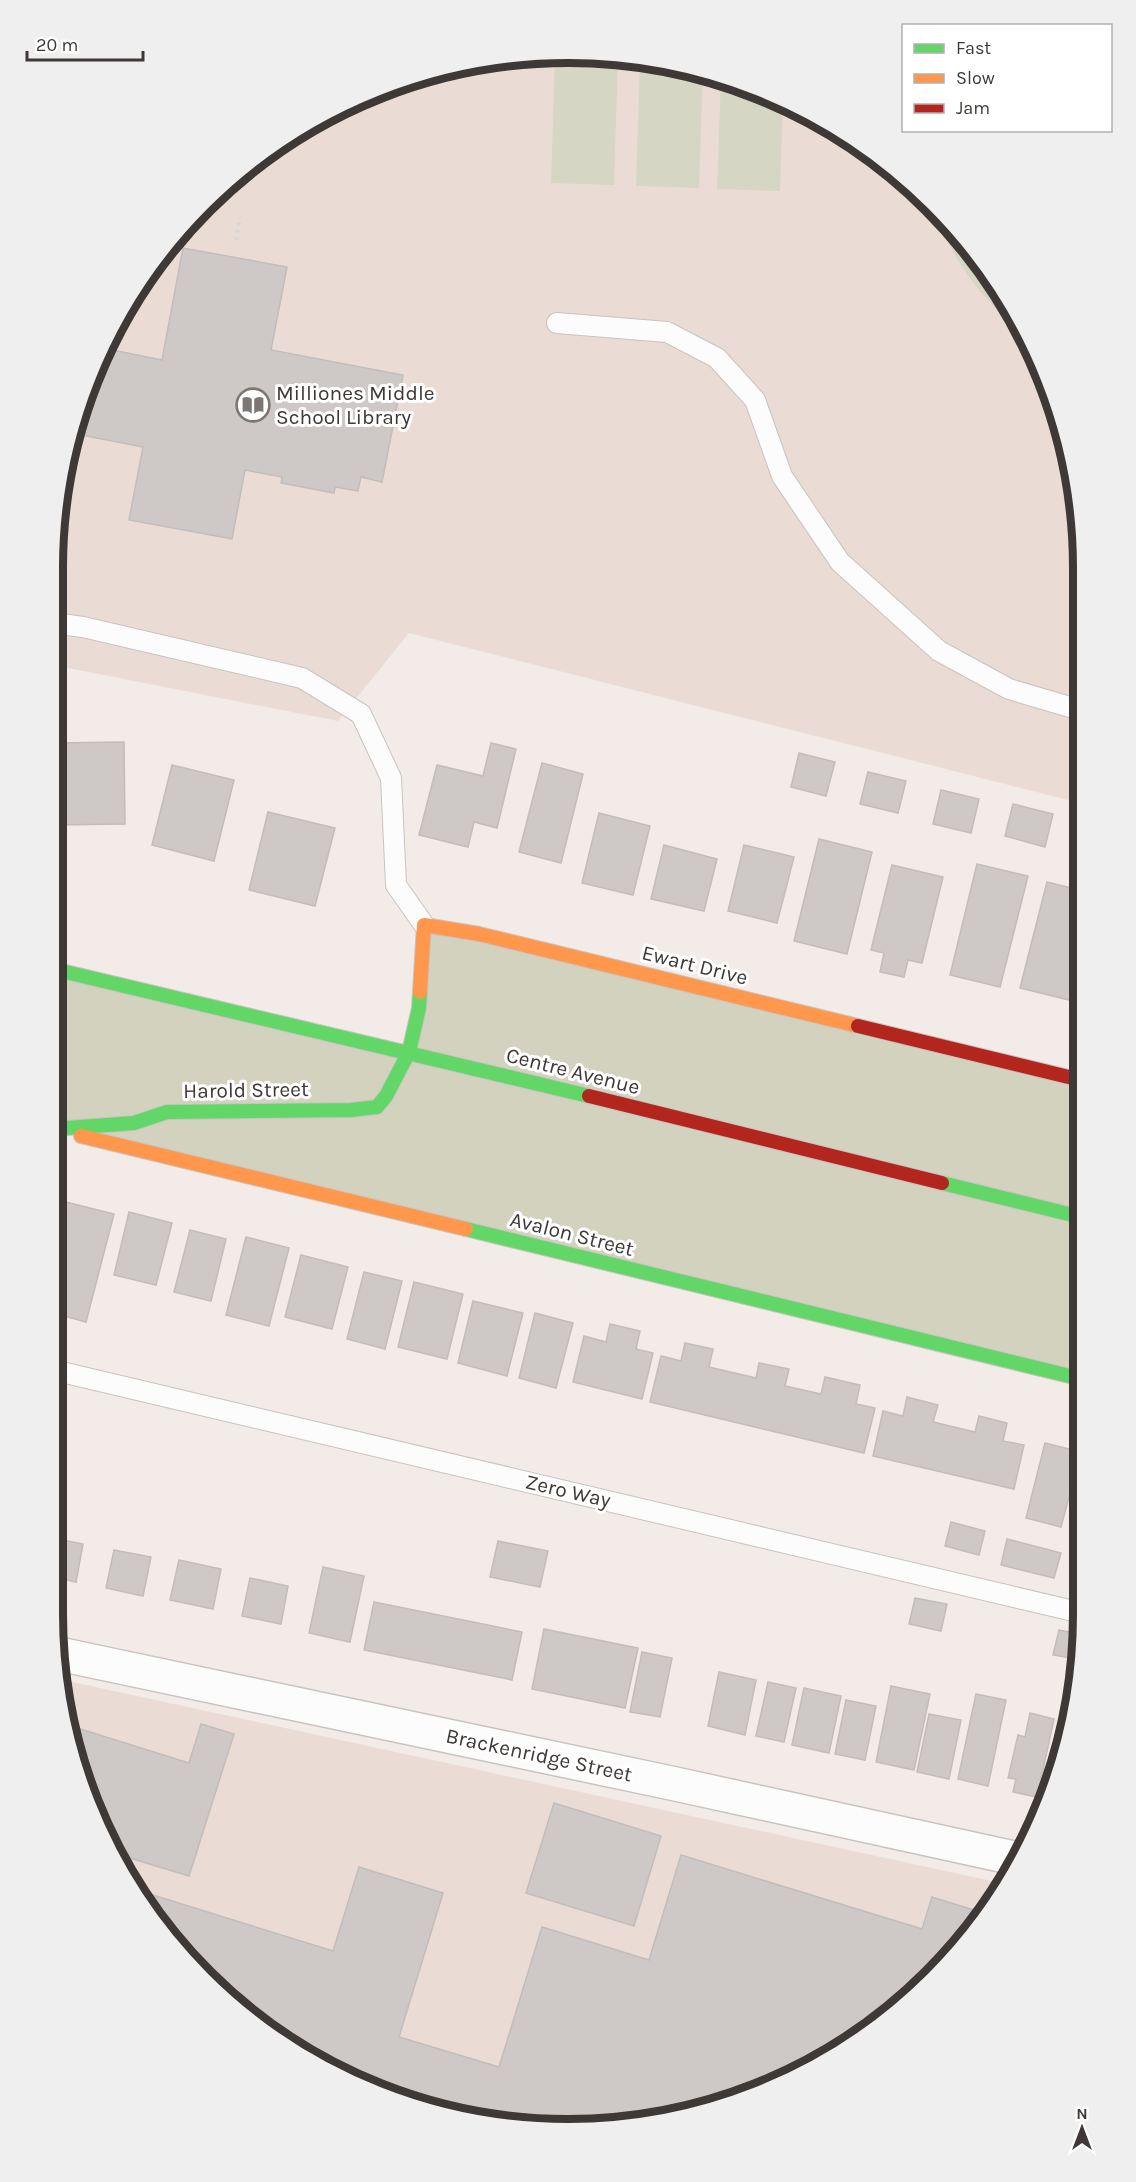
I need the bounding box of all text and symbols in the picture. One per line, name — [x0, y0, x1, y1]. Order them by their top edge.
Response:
scale bar — [27, 24, 142, 62]
legend — [902, 24, 1112, 132]
text: 20 m — [36, 34, 78, 56]
text: Fast — [956, 37, 991, 59]
text: Slow — [956, 67, 995, 89]
text: Jam — [956, 97, 990, 119]
place label: Milliones Middle School Library — [276, 381, 435, 429]
library icon: Milliones Middle School Library — [235, 387, 271, 423]
street label: Ewart Drive — [640, 940, 750, 990]
street label: Centre Avenue — [504, 1043, 642, 1099]
street label: Harold Street — [183, 1077, 309, 1103]
street label: Avalon Street — [508, 1207, 636, 1261]
street label: Zero Way — [523, 1470, 613, 1512]
street label: Brackenridge Street — [444, 1724, 634, 1786]
north arrow — [1052, 2098, 1112, 2158]
text: N — [1076, 2104, 1088, 2123]

